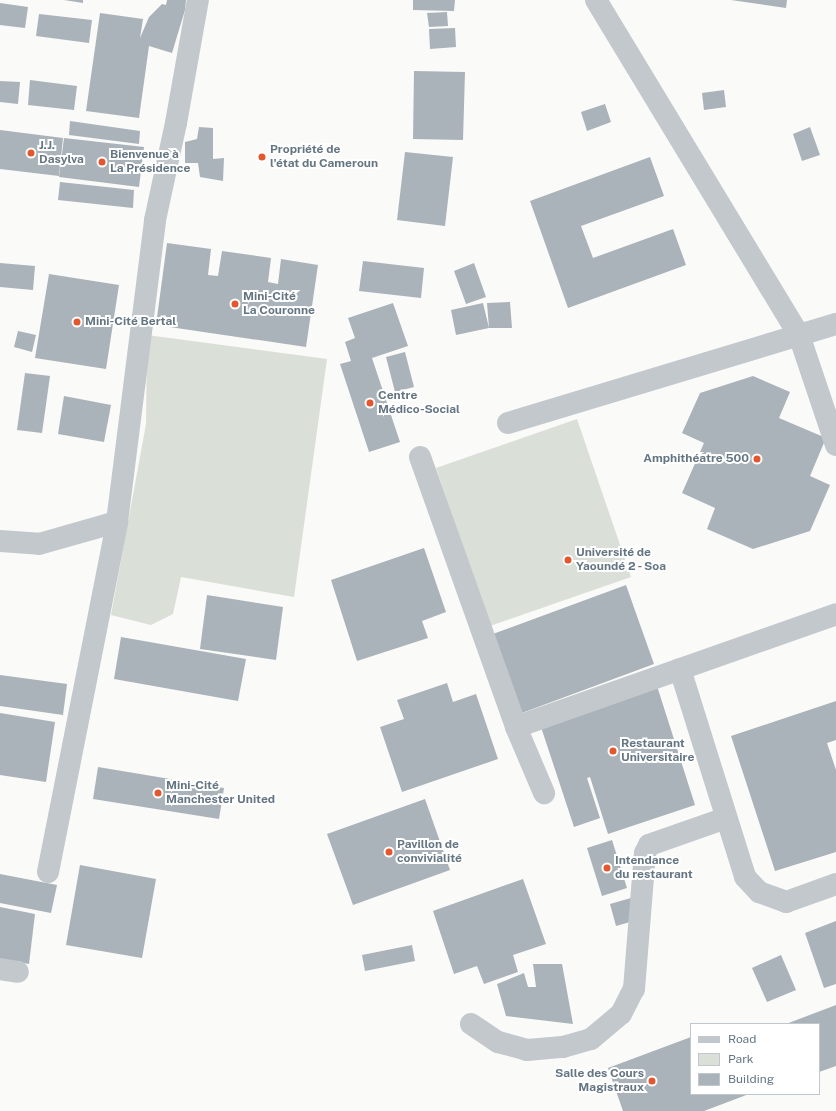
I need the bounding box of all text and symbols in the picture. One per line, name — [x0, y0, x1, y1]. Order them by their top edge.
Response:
place label: J.J. Dasylva — [39, 139, 84, 167]
place label: Propriété de l'état du Cameroun — [270, 143, 378, 171]
marker: J.J. Dasylva — [26, 148, 36, 158]
place label: Bienvenue à La Présidence — [110, 148, 190, 176]
marker: Propriété de l'état du Cameroun — [257, 152, 267, 162]
marker: Bienvenue à La Présidence — [97, 157, 107, 167]
place label: Mini-Cité La Couronne — [243, 290, 315, 318]
marker: Mini-Cité La Couronne — [230, 299, 240, 309]
place label: Mini-Cité Bertal — [85, 315, 176, 329]
marker: Mini-Cité Bertal — [72, 317, 82, 327]
place label: Centre Médico-Social — [378, 389, 460, 417]
marker: Centre Médico-Social — [365, 398, 375, 408]
place label: Amphithéatre 500 — [643, 452, 749, 466]
marker: Amphithéatre 500 — [752, 454, 762, 464]
place label: Université de Yaoundé 2 - Soa — [576, 546, 668, 574]
marker: Université de Yaoundé 2 - Soa — [563, 555, 573, 565]
place label: Restaurant Universitaire — [621, 737, 694, 765]
marker: Restaurant Universitaire — [608, 746, 618, 756]
place label: Mini-Cité Manchester United — [166, 779, 275, 807]
marker: Mini-Cité Manchester United — [153, 788, 163, 798]
place label: Pavillon de convivialité — [397, 838, 462, 866]
marker: Pavillon de convivialité — [384, 847, 394, 857]
place label: Intendance du restaurant — [615, 854, 693, 882]
marker: Intendance du restaurant — [602, 863, 612, 873]
legend — [690, 1023, 820, 1095]
text: Road — [728, 1032, 756, 1046]
text: Park — [728, 1052, 754, 1066]
place label: Salle des Cours Magistraux — [555, 1067, 644, 1095]
text: Building — [728, 1072, 774, 1086]
marker: Salle des Cours Magistraux — [647, 1076, 657, 1086]

